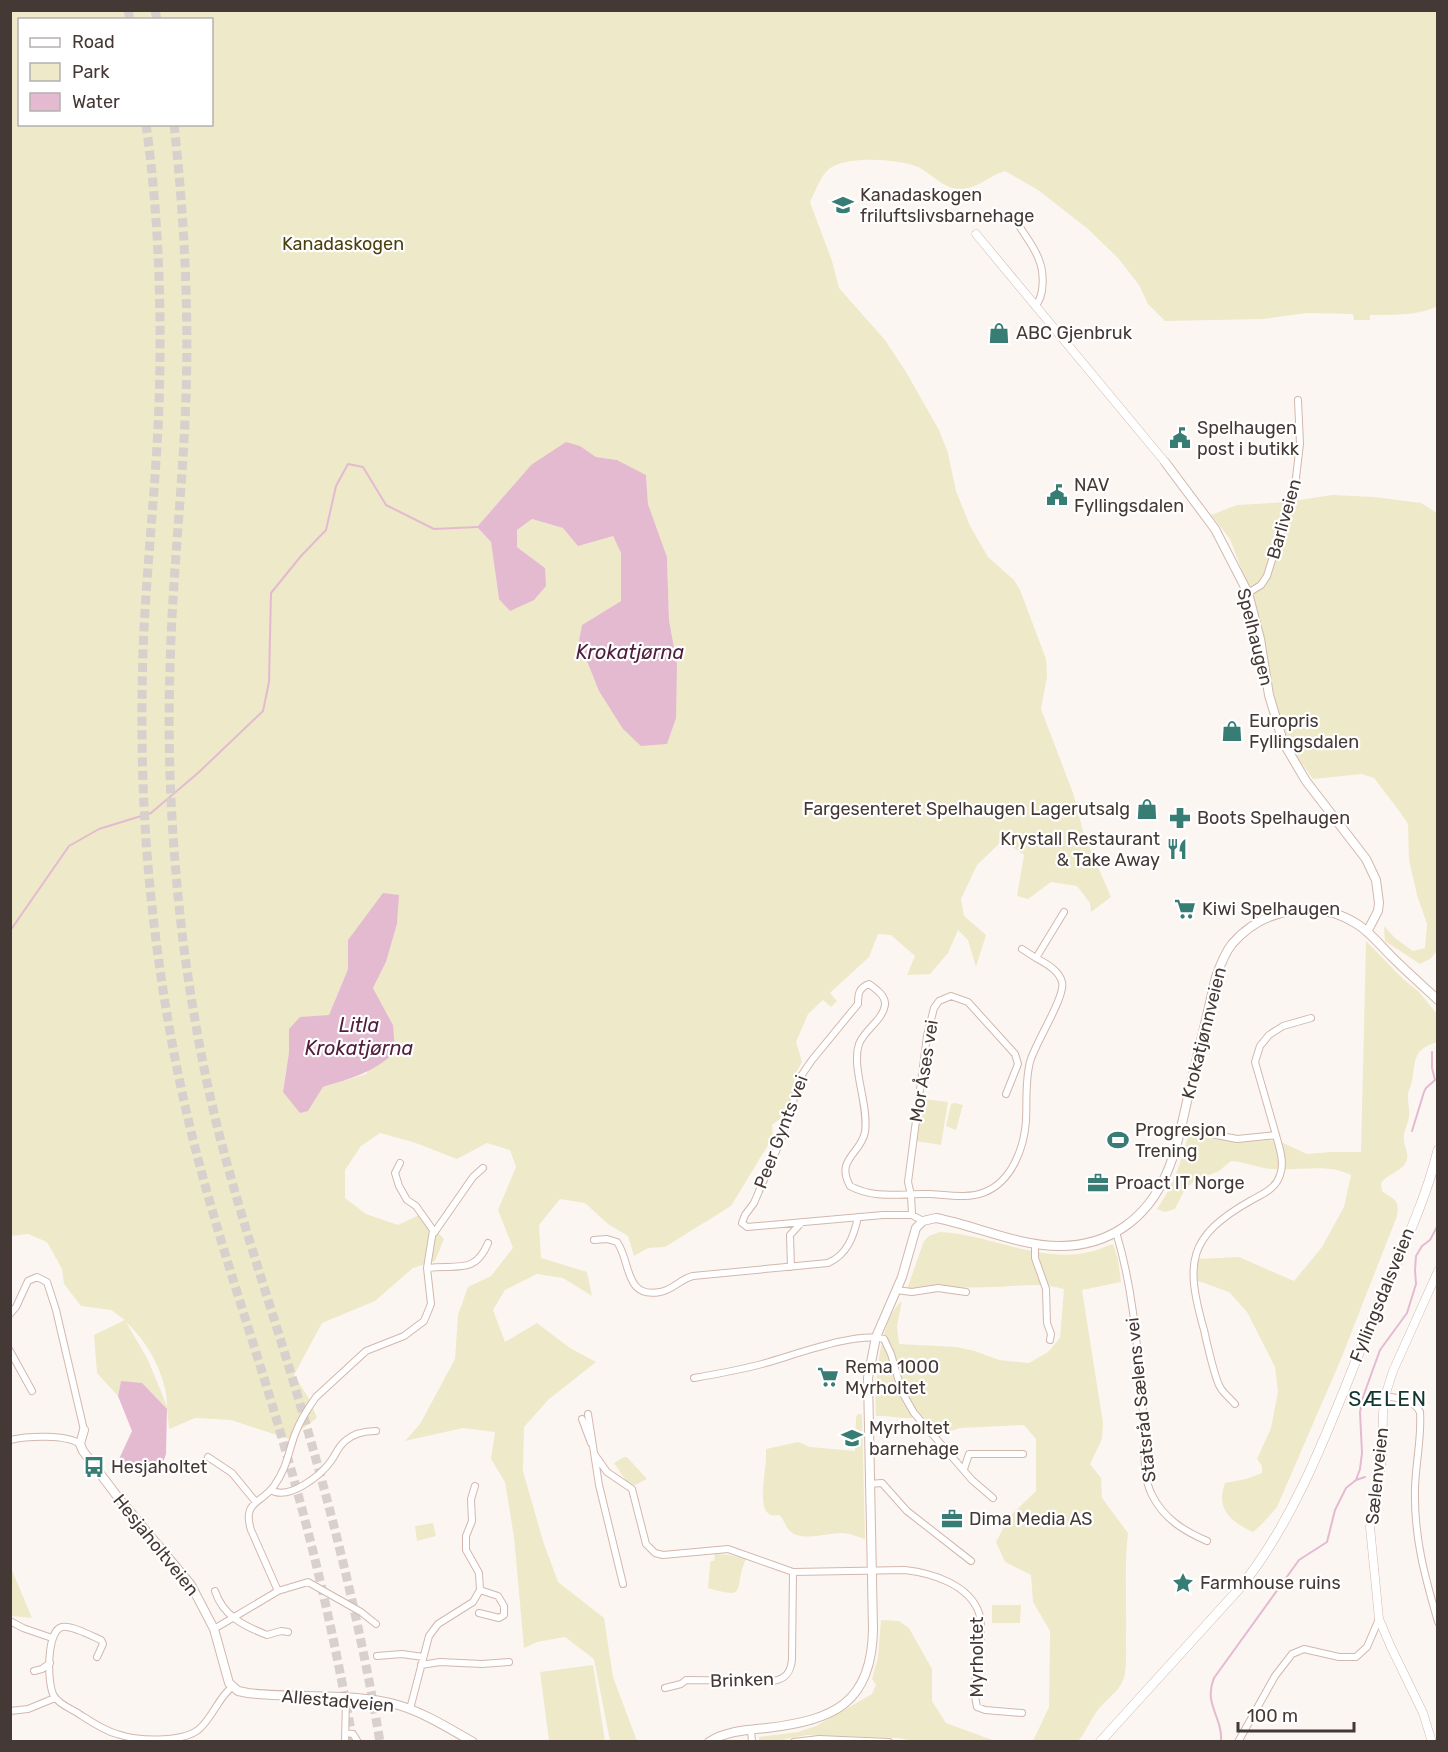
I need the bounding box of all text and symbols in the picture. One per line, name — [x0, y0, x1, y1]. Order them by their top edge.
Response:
legend — [18, 18, 213, 126]
text: Road — [72, 31, 115, 53]
text: Park — [72, 61, 110, 83]
text: Water — [72, 91, 120, 113]
place label: Kanadaskogen friluftslivsbarnehage — [860, 184, 1034, 227]
school or university icon: Kanadaskogen friluftslivsbarnehage — [831, 193, 855, 217]
park label: Kanadaskogen — [282, 233, 404, 255]
shop icon: ABC Gjenbruk — [987, 321, 1011, 345]
place label: ABC Gjenbruk — [1016, 322, 1133, 344]
place label: Spelhaugen post i butikk — [1197, 417, 1300, 460]
public building icon: Spelhaugen post i butikk — [1168, 426, 1192, 450]
place label: NAV Fyllingsdalen — [1074, 474, 1184, 517]
street label: Barliveien — [1262, 476, 1306, 562]
public building icon: NAV Fyllingsdalen — [1045, 483, 1069, 507]
street label: Spelhaugen — [1232, 586, 1278, 688]
water label: Krokatjørna — [576, 640, 685, 664]
place label: Europris Fyllingsdalen — [1249, 710, 1359, 753]
shop icon: Europris Fyllingsdalen — [1220, 719, 1244, 743]
shop icon: Fargesenteret Spelhaugen Lagerutsalg — [1135, 797, 1159, 821]
place label: Fargesenteret Spelhaugen Lagerutsalg — [803, 798, 1130, 820]
pharmacy icon: Boots Spelhaugen — [1168, 806, 1192, 830]
place label: Boots Spelhaugen — [1197, 807, 1350, 829]
place label: Krystall Restaurant & Take Away — [1000, 828, 1160, 871]
restaurant icon: Krystall Restaurant & Take Away — [1165, 837, 1189, 861]
supermarket icon: Kiwi Spelhaugen — [1173, 897, 1197, 921]
place label: Kiwi Spelhaugen — [1202, 898, 1340, 920]
street label: Krokatjønnveien — [1177, 965, 1231, 1101]
water label: Litla Krokatjørna — [305, 1013, 414, 1060]
street label: Mor Åses vei — [905, 1018, 943, 1124]
street label: Peer Gynts vei — [749, 1072, 813, 1192]
place label: Progresjon Trening — [1135, 1119, 1226, 1162]
sports icon: Progresjon Trening — [1106, 1128, 1130, 1152]
office icon: Proact IT Norge — [1086, 1171, 1110, 1195]
place label: Proact IT Norge — [1115, 1172, 1245, 1194]
street label: Fyllingsdalsveien — [1345, 1225, 1419, 1365]
street label: Statsråd Sælens vei — [1121, 1316, 1161, 1484]
place label: Rema 1000 Myrholtet — [845, 1356, 939, 1399]
supermarket icon: Rema 1000 Myrholtet — [816, 1365, 840, 1389]
district label: SÆLEN — [1348, 1386, 1428, 1411]
place label: Myrholtet barnehage — [869, 1417, 959, 1460]
school or university icon: Myrholtet barnehage — [840, 1426, 864, 1450]
street label: Sælenveien — [1361, 1426, 1393, 1526]
bus stop icon: Hesjaholtet — [82, 1455, 106, 1479]
place label: Hesjaholtet — [111, 1456, 207, 1478]
street label: Hesjaholtveien — [108, 1490, 204, 1600]
office icon: Dima Media AS — [940, 1507, 964, 1531]
place label: Dima Media AS — [969, 1508, 1093, 1530]
place icon: Farmhouse ruins — [1171, 1571, 1195, 1595]
place label: Farmhouse ruins — [1200, 1572, 1341, 1594]
street label: Myrholtet — [966, 1617, 988, 1697]
street label: Brinken — [710, 1668, 774, 1692]
street label: Allestadveien — [281, 1685, 395, 1717]
scale bar — [1238, 1695, 1354, 1733]
text: 100 m — [1247, 1705, 1298, 1727]

